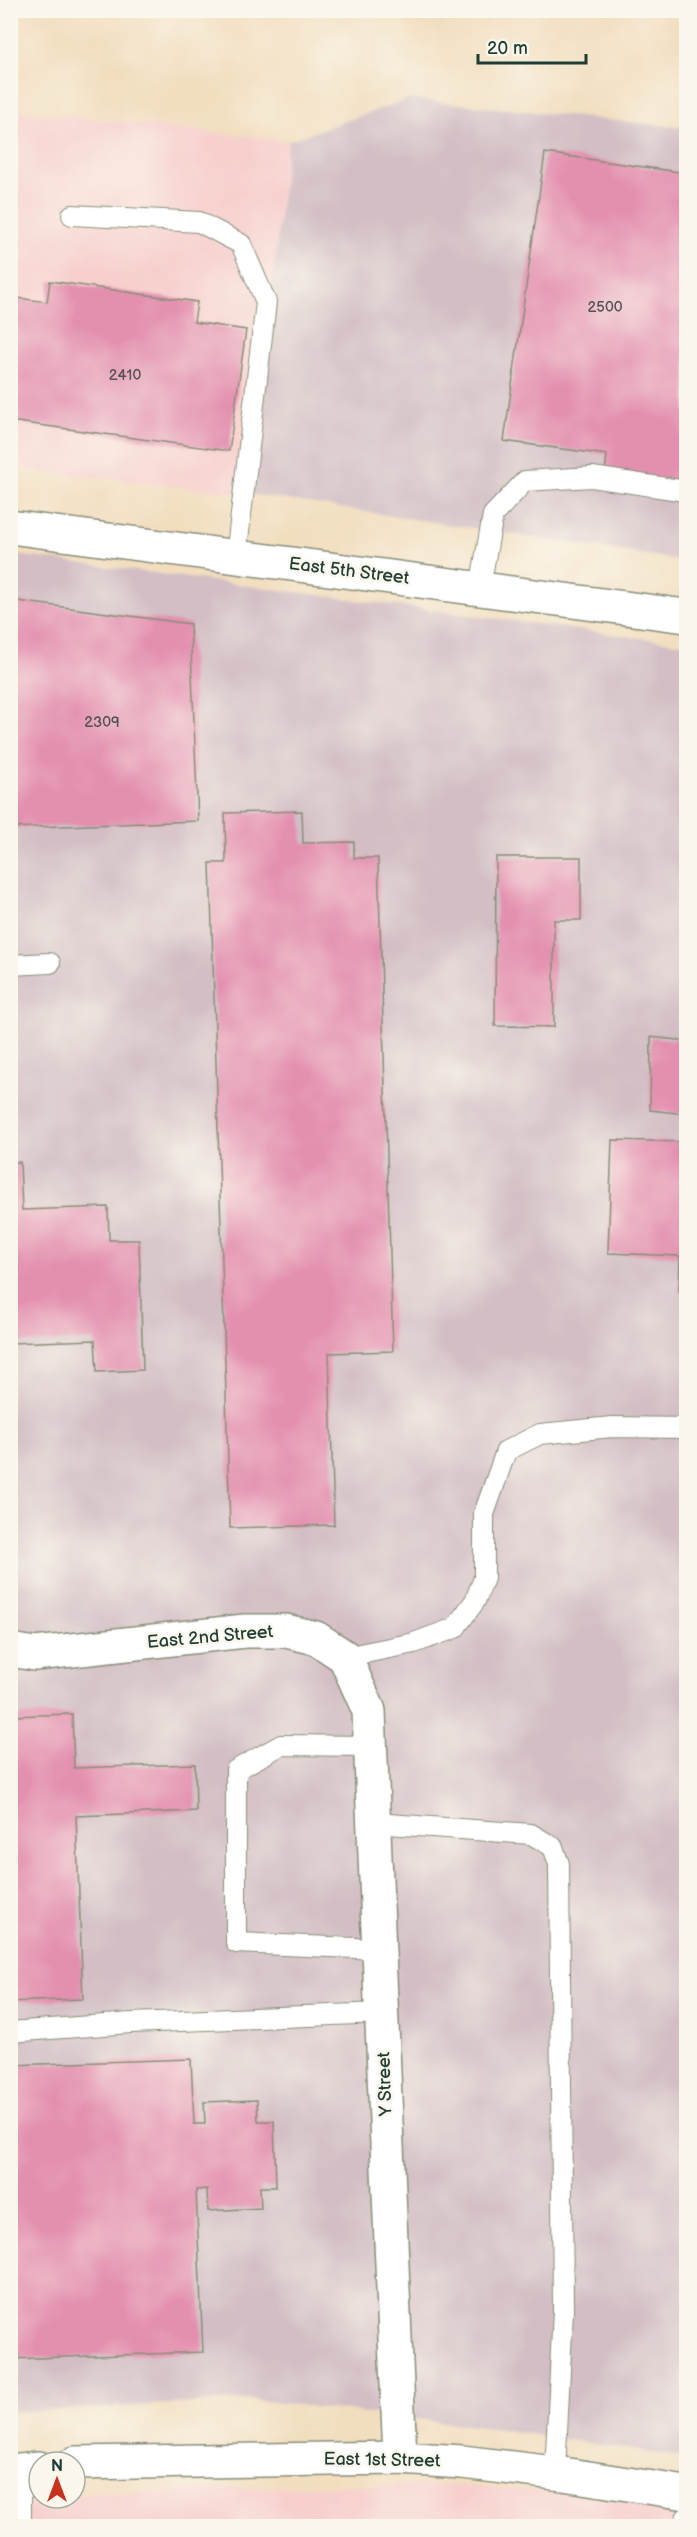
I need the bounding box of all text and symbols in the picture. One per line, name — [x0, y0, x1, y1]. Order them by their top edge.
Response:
scale bar — [478, 27, 586, 65]
text: 20 m — [487, 38, 528, 59]
house number: 2500 — [587, 298, 623, 317]
house number: 2410 — [109, 366, 141, 385]
street label: East 5th Street — [288, 553, 411, 589]
house number: 2309 — [84, 713, 120, 732]
street label: East 2nd Street — [146, 1621, 274, 1653]
street label: Y Street — [373, 2051, 397, 2118]
street label: East 1st Street — [323, 2448, 441, 2472]
north arrow — [27, 2450, 87, 2510]
text: N — [51, 2457, 63, 2476]

